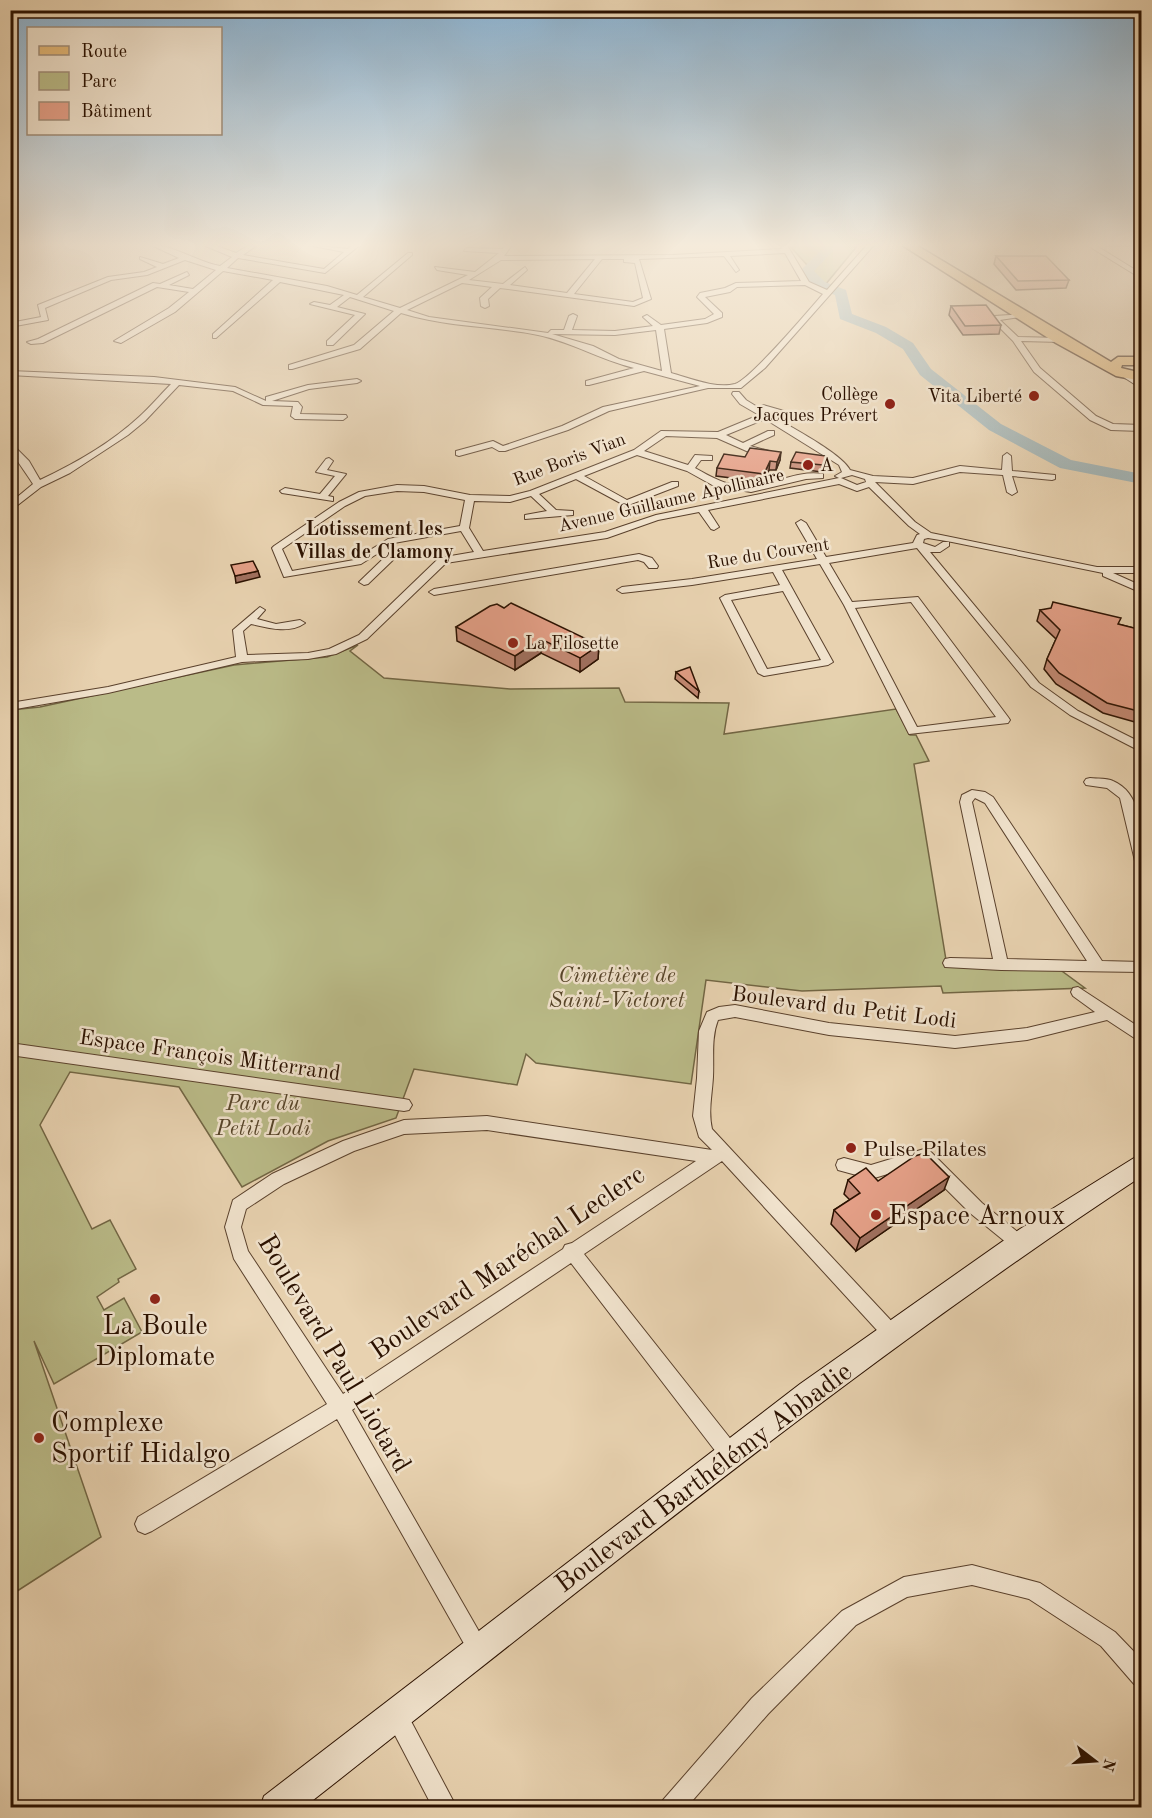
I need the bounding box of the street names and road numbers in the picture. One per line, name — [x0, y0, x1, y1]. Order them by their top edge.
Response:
street label: Rue Boris Vian — [511, 430, 628, 490]
street label: Avenue Guillaume Apollinaire — [557, 466, 786, 536]
street label: Rue du Couvent — [706, 535, 831, 573]
street label: Boulevard du Petit Lodi — [730, 983, 957, 1033]
street label: Espace François Mitterrand — [78, 1027, 342, 1085]
street label: Boulevard Maréchal Leclerc — [366, 1161, 650, 1365]
street label: Boulevard Paul Liotard — [252, 1230, 415, 1477]
street label: Boulevard Barthélémy Abbadie — [551, 1358, 857, 1598]

